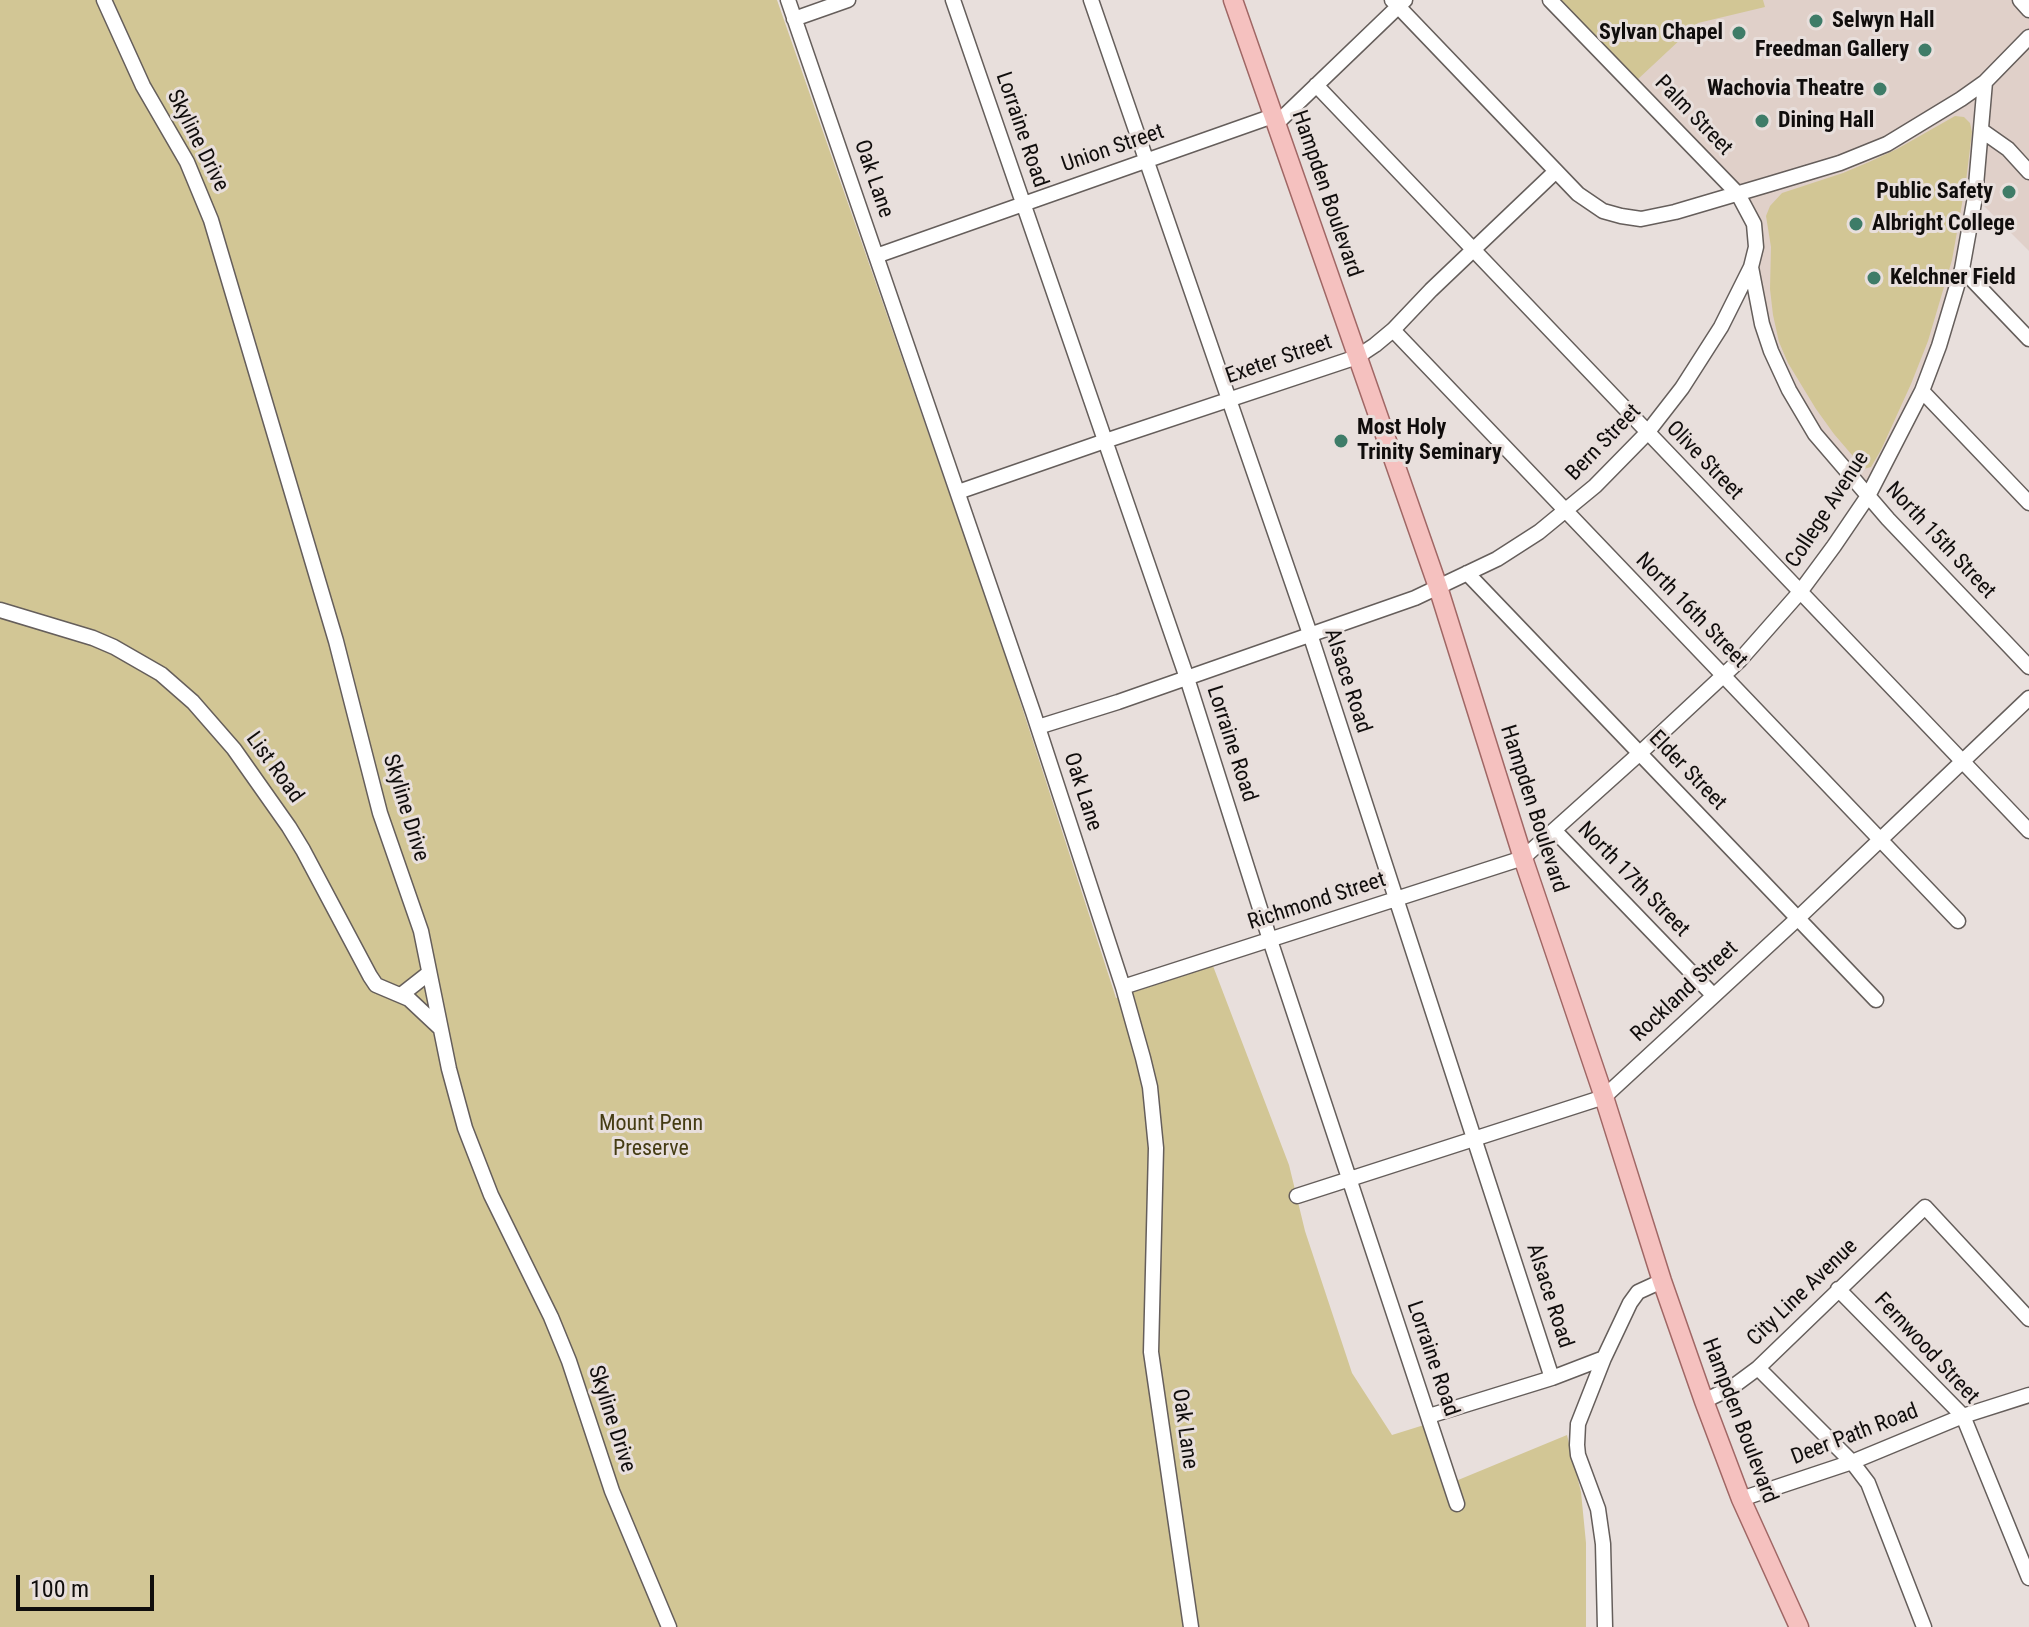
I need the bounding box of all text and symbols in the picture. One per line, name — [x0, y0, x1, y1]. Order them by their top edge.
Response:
place label: Selwyn Hall — [1832, 8, 1935, 34]
marker: Selwyn Hall — [1807, 12, 1825, 30]
place label: Sylvan Chapel — [1599, 20, 1723, 46]
marker: Sylvan Chapel — [1730, 24, 1748, 42]
place label: Freedman Gallery — [1755, 37, 1909, 63]
marker: Freedman Gallery — [1916, 41, 1934, 59]
street label: Lorraine Road — [989, 69, 1053, 191]
street label: Palm Street — [1648, 71, 1738, 161]
place label: Wachovia Theatre — [1707, 76, 1864, 102]
marker: Wachovia Theatre — [1871, 80, 1889, 98]
street label: Skyline Drive — [160, 86, 234, 196]
street label: Hampden Boulevard — [1285, 107, 1367, 281]
place label: Dining Hall — [1778, 108, 1874, 134]
marker: Dining Hall — [1753, 112, 1771, 130]
street label: Union Street — [1058, 119, 1168, 179]
street label: Oak Lane — [847, 137, 899, 221]
place label: Public Safety — [1876, 179, 1993, 205]
marker: Public Safety — [2000, 183, 2018, 201]
place label: Albright College — [1872, 211, 2015, 237]
marker: Albright College — [1847, 215, 1865, 233]
place label: Kelchner Field — [1890, 265, 2016, 291]
marker: Kelchner Field — [1865, 269, 1883, 287]
street label: Exeter Street — [1222, 329, 1336, 391]
street label: Bern Street — [1561, 399, 1647, 487]
place label: Most Holy Trinity Seminary — [1357, 415, 1502, 466]
street label: Olive Street — [1660, 416, 1748, 506]
marker: Most Holy Trinity Seminary — [1332, 432, 1350, 450]
street label: College Avenue — [1781, 447, 1875, 573]
street label: North 15th Street — [1879, 477, 2001, 605]
street label: North 16th Street — [1630, 548, 1752, 674]
street label: Alsace Road — [1318, 626, 1376, 736]
street label: Lorraine Road — [1200, 683, 1262, 805]
street label: Hampden Boulevard — [1493, 722, 1573, 896]
street label: Elder Street — [1643, 726, 1731, 816]
street label: List Road — [239, 727, 309, 809]
street label: Oak Lane — [1057, 750, 1107, 834]
street label: Skyline Drive — [376, 751, 434, 865]
street label: North 17th Street — [1572, 817, 1694, 943]
street label: Richmond Street — [1245, 867, 1389, 937]
street label: Rockland Street — [1626, 936, 1744, 1048]
park label: Mount Penn Preserve — [599, 1111, 703, 1162]
street label: City Line Avenue — [1742, 1234, 1864, 1352]
street label: Alsace Road — [1520, 1241, 1578, 1351]
street label: Fernwood Street — [1868, 1288, 1984, 1410]
street label: Lorraine Road — [1400, 1298, 1464, 1420]
street label: Hampden Boulevard — [1695, 1335, 1783, 1507]
street label: Skyline Drive — [581, 1362, 641, 1476]
street label: Oak Lane — [1165, 1387, 1203, 1471]
street label: Deer Path Road — [1788, 1399, 1922, 1471]
scale bar — [20, 1559, 158, 1609]
text: 100 m — [30, 1575, 89, 1603]

